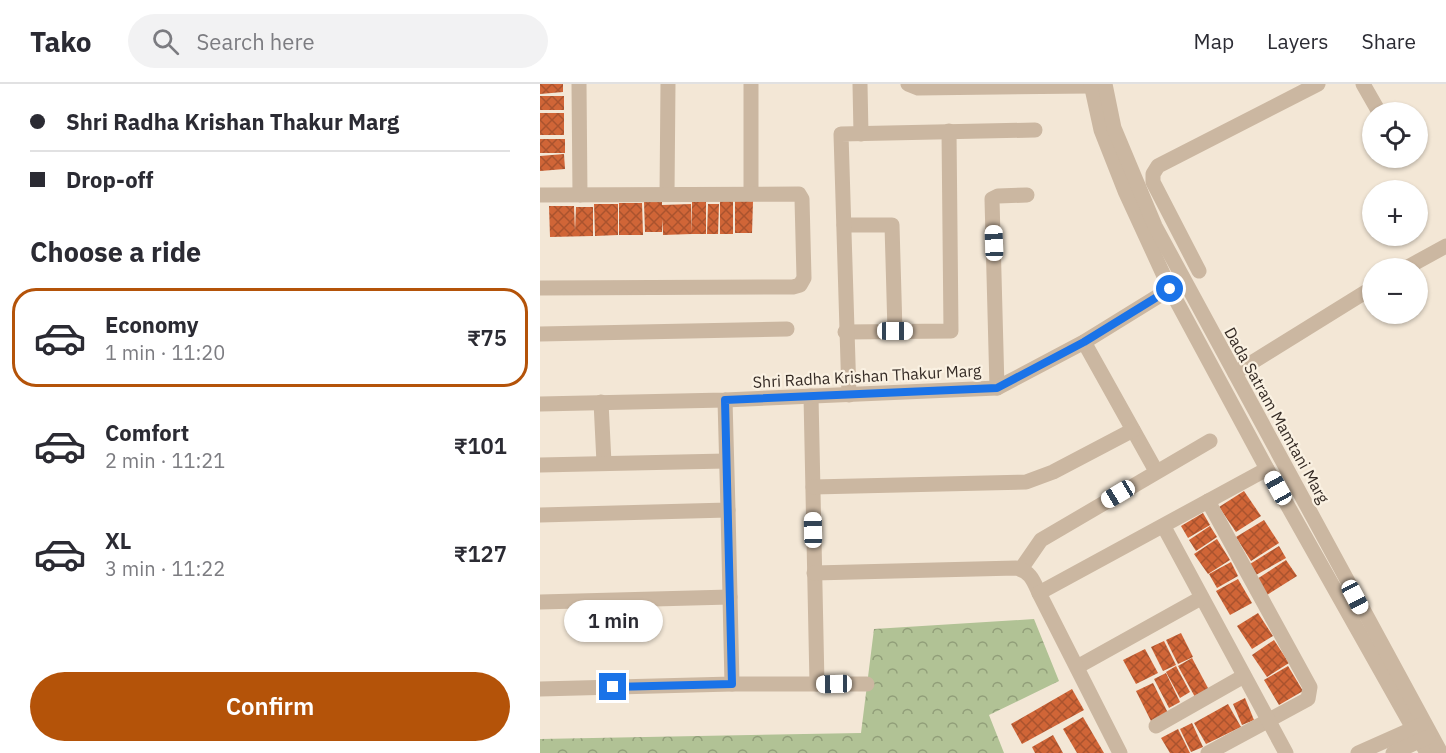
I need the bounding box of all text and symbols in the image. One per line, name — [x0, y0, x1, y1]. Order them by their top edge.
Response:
search box — [128, 14, 548, 68]
text: Tako — [30, 23, 92, 60]
icon: search — [149, 25, 182, 58]
text: Search here — [197, 27, 314, 56]
text: Map — [1194, 27, 1234, 55]
text: Layers — [1267, 27, 1329, 55]
text: Share — [1362, 27, 1416, 55]
map controls — [1362, 102, 1428, 324]
button: locate — [1362, 102, 1428, 168]
text: Shri Radha Krishan Thakur Marg — [66, 107, 399, 136]
text: Drop-off — [66, 165, 153, 194]
button: + — [1362, 180, 1428, 246]
car — [984, 225, 1004, 261]
text: Choose a ride — [30, 234, 201, 269]
button: − — [1362, 258, 1428, 324]
route start — [1156, 275, 1183, 302]
text: Economy — [105, 310, 199, 339]
icon: car — [33, 311, 87, 365]
car — [877, 322, 913, 340]
text: ₹75 — [467, 323, 507, 352]
street label: Dada Satram Mamtani Marg — [1220, 323, 1334, 507]
text: 1 min · 11:20 — [105, 339, 225, 366]
street label: Shri Radha Krishan Thakur Marg — [752, 360, 982, 392]
text: Comfort — [105, 418, 189, 447]
icon: car — [33, 419, 87, 473]
text: ₹101 — [454, 431, 507, 460]
text: 2 min · 11:21 — [105, 447, 225, 474]
car — [1261, 468, 1295, 508]
car — [1098, 477, 1138, 511]
car — [804, 512, 822, 548]
text: XL — [105, 526, 131, 555]
icon: car — [33, 527, 87, 581]
text: ₹127 — [454, 539, 507, 568]
text: 3 min · 11:22 — [105, 555, 225, 582]
car — [1339, 577, 1371, 617]
callout: 1 min — [563, 600, 662, 642]
text: 1 min — [588, 607, 639, 634]
button: Confirm — [30, 672, 510, 741]
route end — [599, 673, 626, 700]
car — [816, 675, 852, 693]

